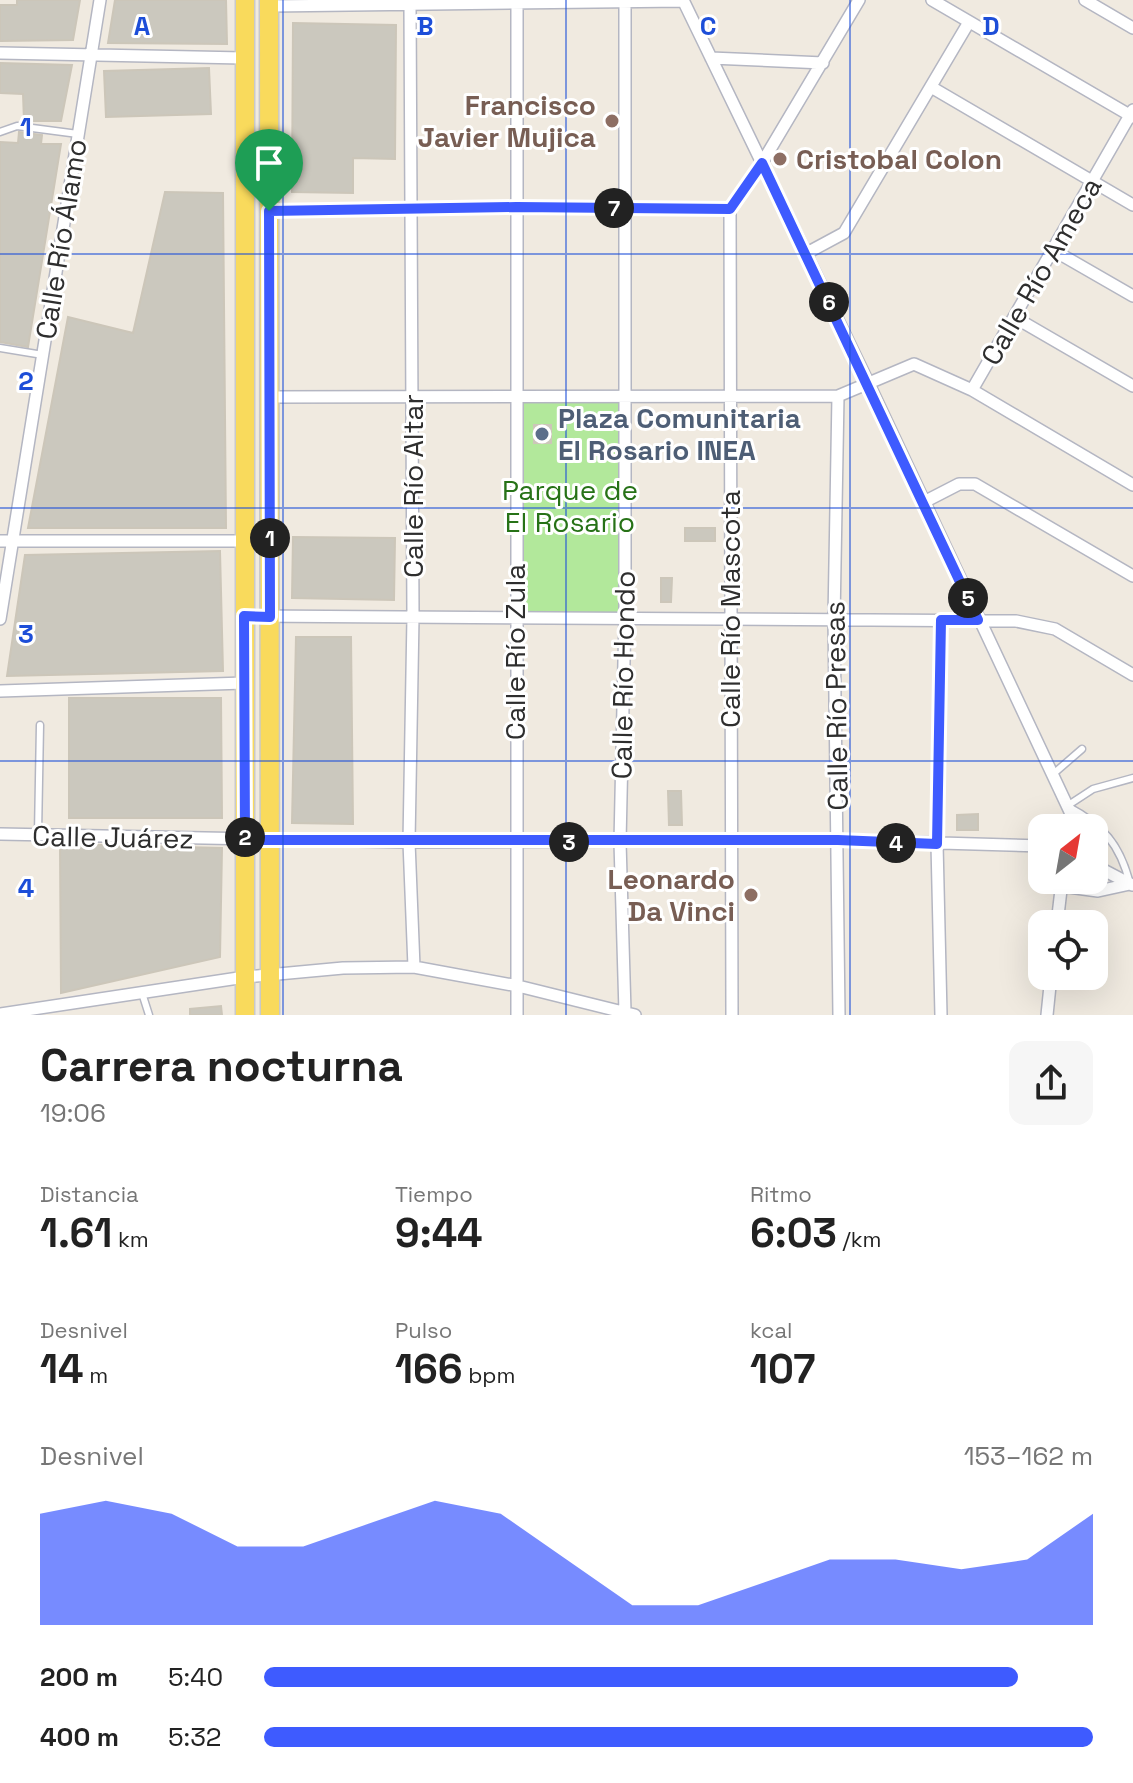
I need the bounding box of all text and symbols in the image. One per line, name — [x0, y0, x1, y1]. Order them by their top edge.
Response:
text: A — [134, 9, 151, 43]
text: B — [416, 9, 434, 43]
text: C — [700, 9, 716, 43]
text: D — [982, 9, 1000, 43]
place label: Francisco Javier Mujica — [418, 87, 596, 155]
text: 1 — [20, 110, 32, 144]
marker: Francisco Javier Mujica — [603, 112, 621, 130]
pin — [235, 129, 303, 211]
street label: Calle Río Álamo — [27, 136, 95, 342]
icon: arrive — [247, 141, 291, 185]
place label: Cristobal Colon — [796, 141, 1002, 177]
marker: Cristobal Colon — [771, 150, 789, 168]
street label: Calle Río Ameca — [973, 170, 1109, 372]
pin: 7 — [594, 188, 634, 228]
text: 7 — [608, 194, 620, 222]
pin: 6 — [809, 282, 849, 322]
text: 6 — [822, 288, 836, 316]
text: 2 — [18, 364, 34, 398]
street label: Calle Río Altar — [395, 394, 431, 578]
place label: Plaza Comunitaria El Rosario INEA — [558, 400, 801, 468]
marker: Plaza Comunitaria El Rosario INEA — [533, 425, 551, 443]
park label: Parque de El Rosario — [502, 472, 638, 540]
street label: Calle Río Mascota — [712, 490, 748, 728]
pin: 1 — [250, 518, 290, 558]
text: 1 — [265, 524, 275, 552]
street label: Calle Río Zula — [497, 564, 533, 740]
street label: Calle Río Hondo — [603, 570, 643, 780]
pin: 5 — [948, 578, 988, 618]
text: 5 — [961, 584, 975, 612]
street label: Calle Río Presas — [816, 601, 856, 811]
text: 3 — [18, 617, 34, 651]
north arrow — [1028, 814, 1108, 894]
map controls — [1028, 814, 1108, 990]
pin: 2 — [225, 817, 265, 857]
street label: Calle Juárez — [32, 818, 194, 856]
pin: 3 — [549, 822, 589, 862]
text: 2 — [238, 823, 252, 851]
pin: 4 — [876, 823, 916, 863]
text: 3 — [562, 828, 576, 856]
text: 4 — [889, 829, 903, 857]
place label: Leonardo Da Vinci — [608, 861, 735, 929]
text: 4 — [18, 871, 34, 905]
marker: Leonardo Da Vinci — [742, 886, 760, 904]
button: locate — [1028, 910, 1108, 990]
text: Carrera nocturna — [40, 1038, 403, 1094]
button: share — [1009, 1041, 1093, 1125]
text: 19:06 — [40, 1096, 106, 1130]
text: Distancia — [40, 1180, 139, 1208]
text: Tiempo — [395, 1180, 473, 1208]
text: Ritmo — [750, 1180, 812, 1208]
text: 1.61 — [40, 1208, 112, 1259]
text: 9:44 — [395, 1208, 483, 1259]
text: 6:03 — [750, 1208, 837, 1259]
text: km — [112, 1225, 149, 1253]
text: /km — [837, 1225, 881, 1253]
text: Desnivel — [40, 1316, 128, 1344]
text: Pulso — [395, 1316, 452, 1344]
text: kcal — [750, 1316, 792, 1344]
text: 14 — [40, 1344, 84, 1395]
text: 166 — [395, 1344, 463, 1395]
text: 107 — [750, 1344, 815, 1395]
text: m — [84, 1361, 108, 1389]
text: bpm — [463, 1361, 515, 1389]
text: Desnivel — [40, 1439, 144, 1473]
text: 153–162 m — [964, 1439, 1093, 1473]
text: 200 m — [40, 1660, 118, 1694]
text: 5:40 — [168, 1660, 223, 1694]
text: 400 m — [40, 1720, 119, 1754]
text: 5:32 — [168, 1720, 222, 1754]

